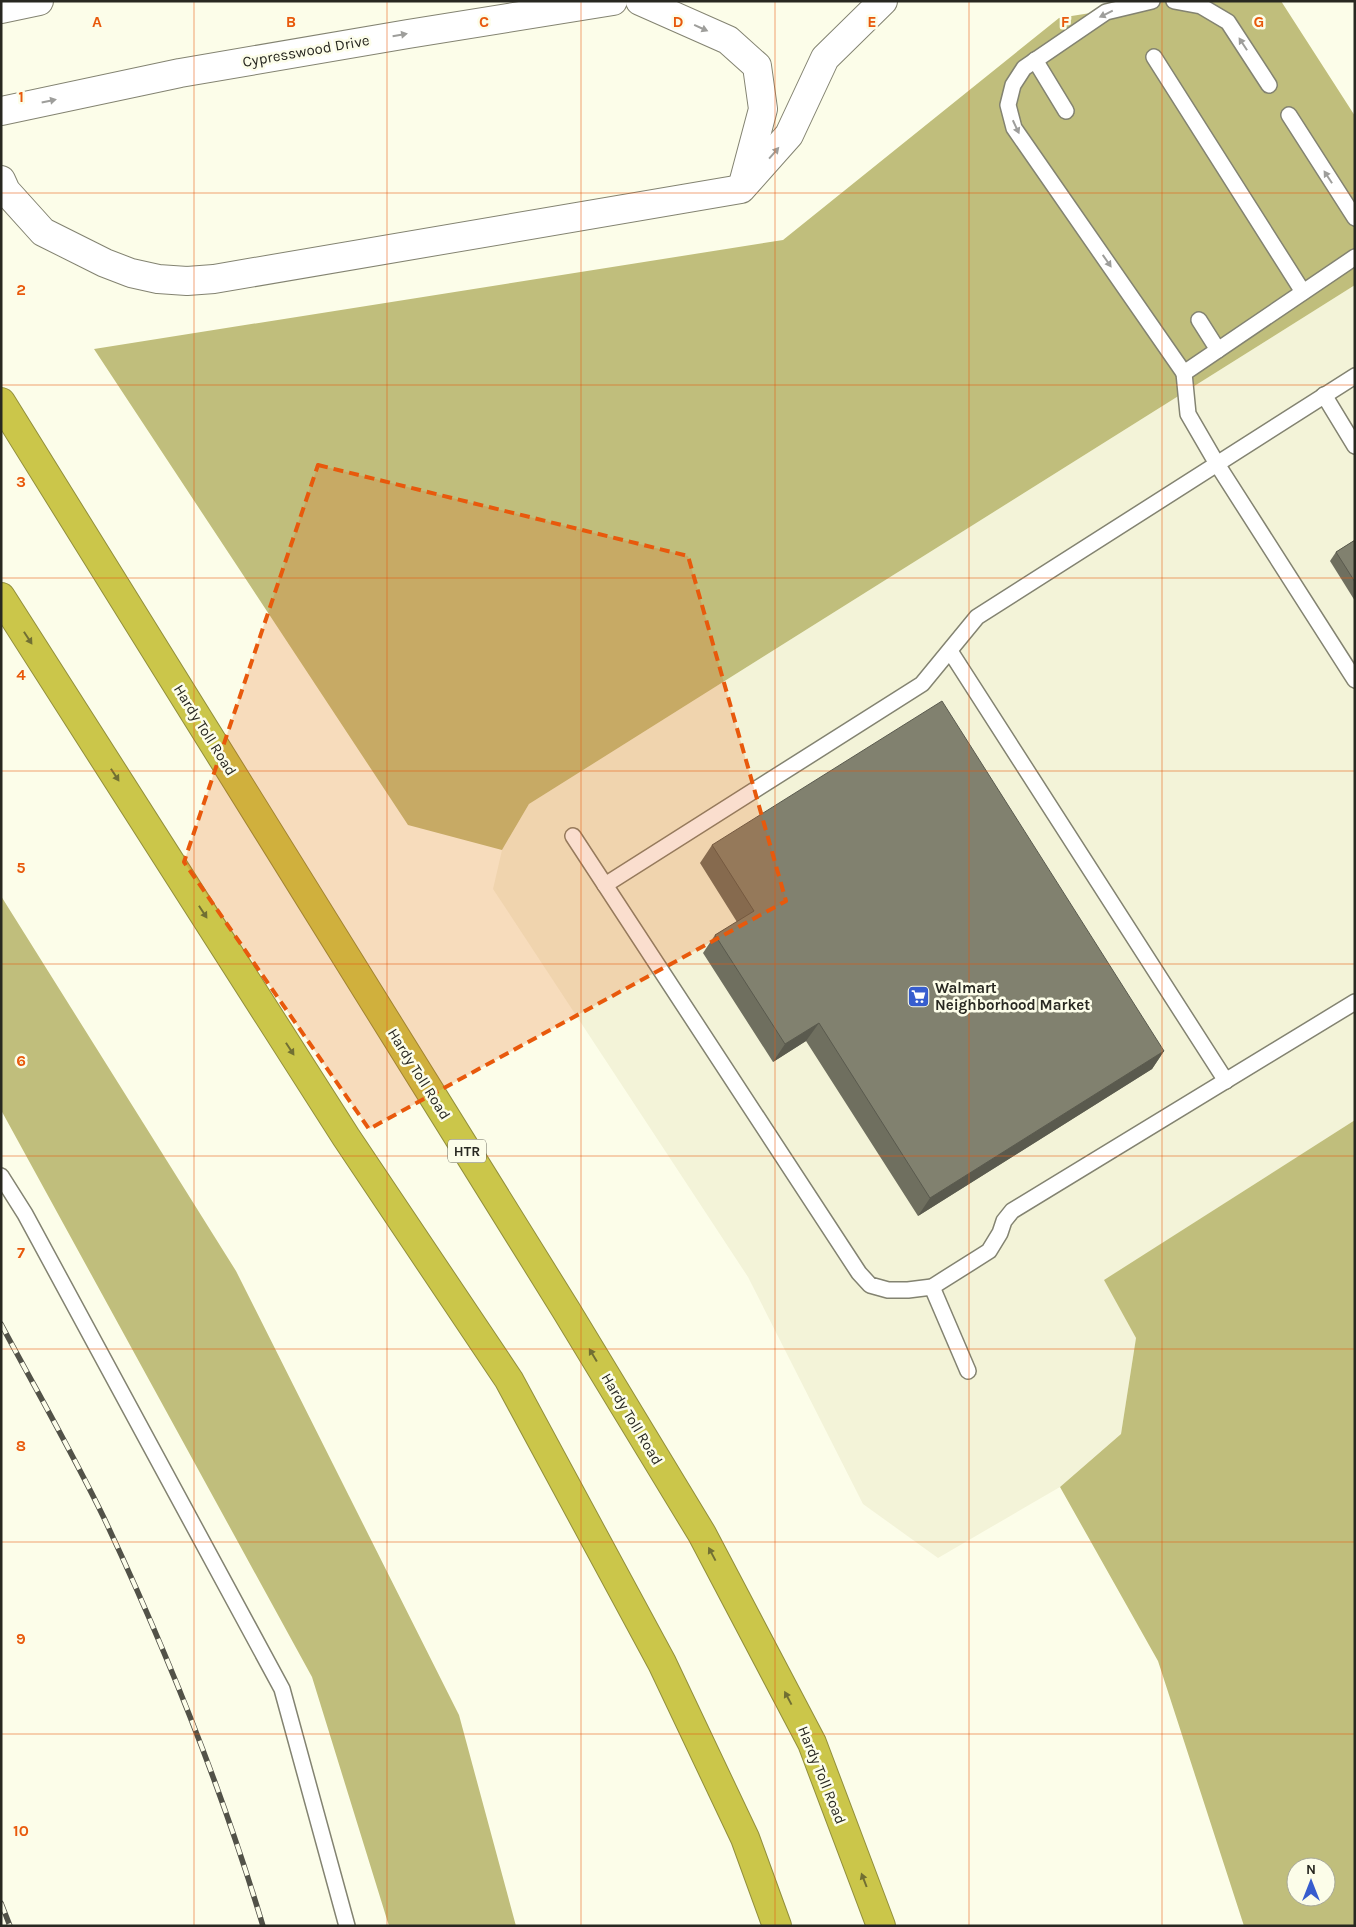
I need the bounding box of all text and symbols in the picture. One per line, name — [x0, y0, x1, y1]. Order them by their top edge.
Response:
one-way arrow — [1099, 10, 1113, 18]
text: A — [92, 12, 102, 31]
text: B — [286, 12, 296, 31]
text: C — [479, 12, 489, 31]
text: D — [673, 12, 684, 31]
text: E — [867, 12, 877, 31]
text: F — [1061, 12, 1070, 31]
text: G — [1254, 12, 1264, 31]
one-way arrow — [694, 25, 708, 33]
one-way arrow — [392, 30, 408, 38]
street label: Cypresswood Drive — [241, 31, 371, 71]
one-way arrow — [1238, 37, 1247, 50]
text: 1 — [18, 87, 24, 106]
one-way arrow — [41, 97, 56, 105]
one-way arrow — [1012, 120, 1020, 134]
one-way arrow — [768, 146, 779, 159]
one-way arrow — [1324, 170, 1333, 183]
one-way arrow — [1102, 254, 1112, 268]
text: 2 — [16, 280, 26, 299]
text: 3 — [16, 472, 26, 491]
one-way arrow — [23, 632, 32, 645]
text: 4 — [16, 665, 26, 684]
street label: Hardy Toll Road — [170, 681, 240, 779]
one-way arrow — [110, 769, 120, 782]
text: 5 — [16, 858, 26, 877]
one-way arrow — [198, 906, 207, 919]
place label: Walmart Neighborhood Market — [935, 979, 1090, 1014]
supermarket icon: Walmart Neighborhood Market — [907, 985, 931, 1009]
street label: Hardy Toll Road — [384, 1025, 454, 1123]
one-way arrow — [285, 1042, 295, 1056]
text: 6 — [16, 1051, 26, 1070]
road number: HTR — [448, 1140, 486, 1162]
text: 7 — [17, 1243, 25, 1262]
one-way arrow — [588, 1348, 597, 1361]
street label: Hardy Toll Road — [597, 1370, 667, 1468]
text: 8 — [16, 1436, 26, 1455]
one-way arrow — [708, 1547, 717, 1561]
text: 9 — [16, 1629, 26, 1648]
one-way arrow — [784, 1691, 792, 1705]
street label: Hardy Toll Road — [794, 1723, 850, 1827]
text: 10 — [13, 1821, 29, 1840]
north arrow — [1286, 1857, 1336, 1907]
text: N — [1306, 1861, 1316, 1878]
one-way arrow — [859, 1873, 867, 1887]

